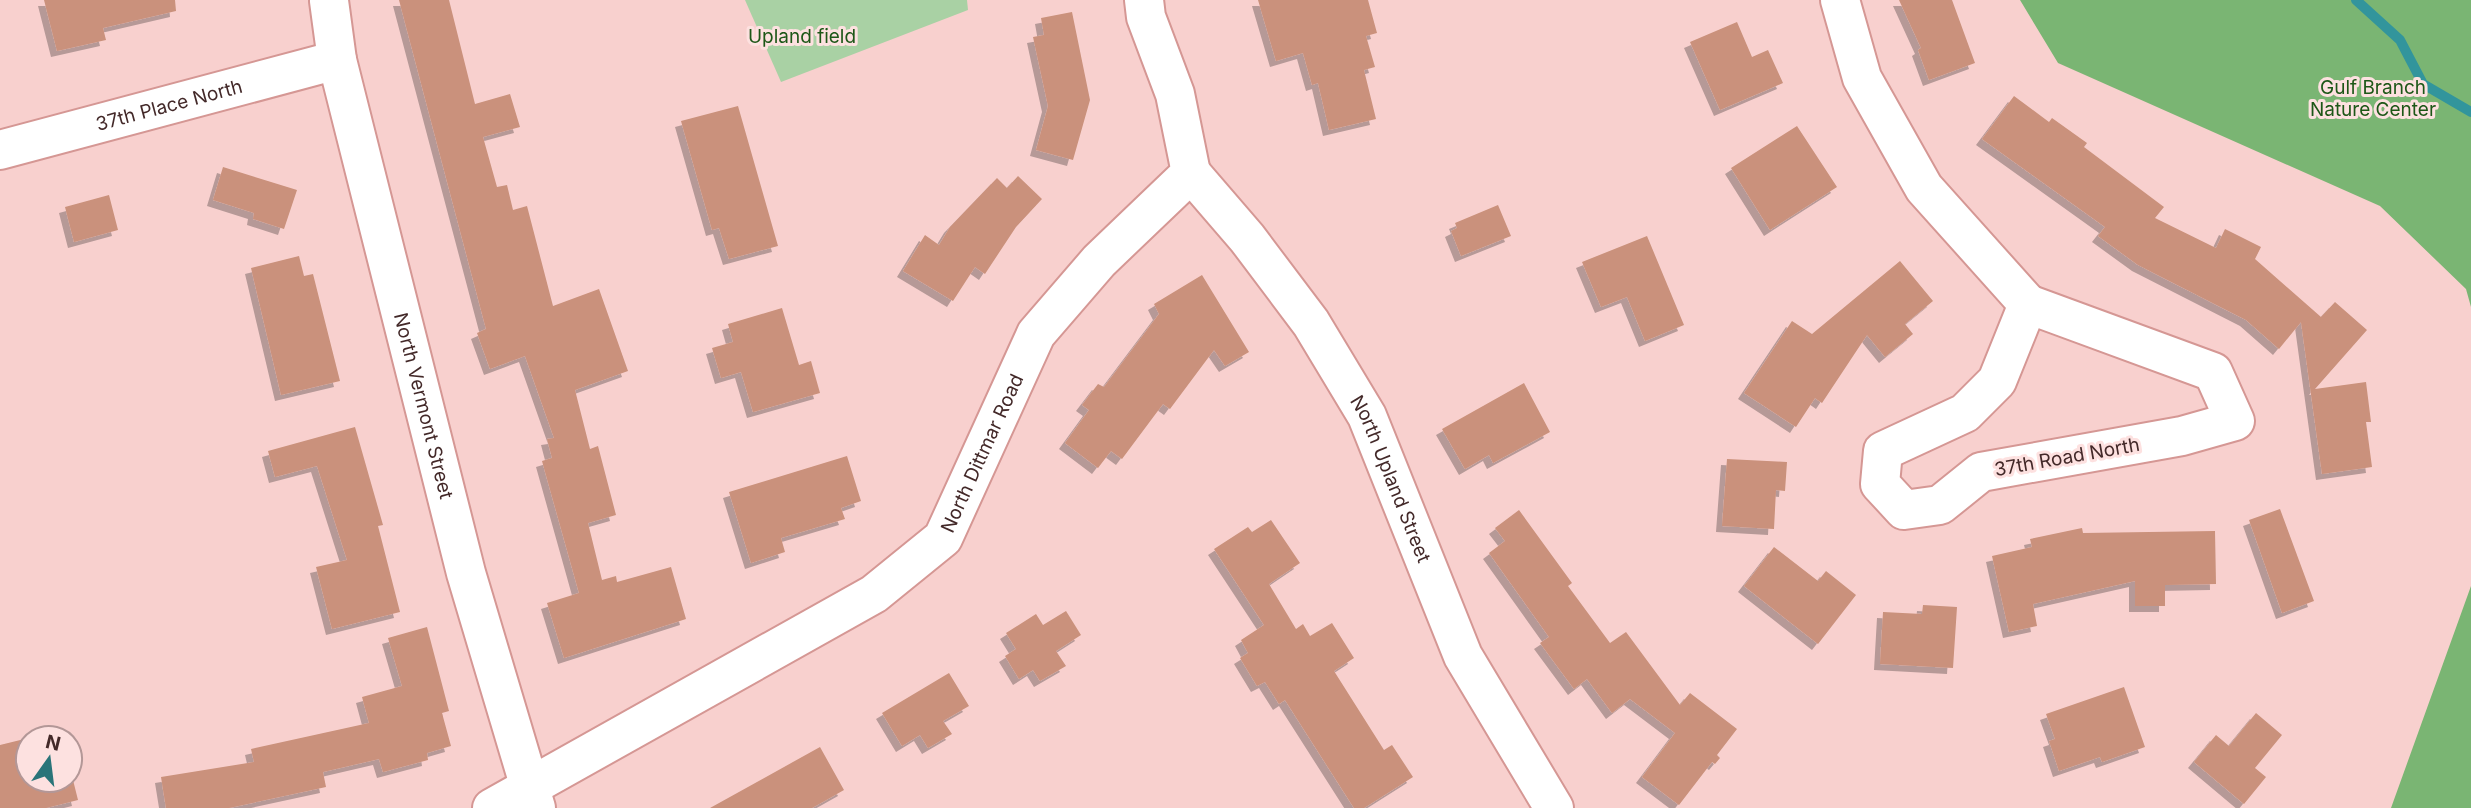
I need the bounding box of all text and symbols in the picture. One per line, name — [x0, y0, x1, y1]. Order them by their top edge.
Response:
park label: Upland field — [748, 25, 856, 48]
street label: 37th Place North — [93, 74, 245, 135]
park label: Gulf Branch Nature Center — [2310, 76, 2436, 121]
street label: North Vermont Street — [389, 310, 458, 501]
street label: North Dittmar Road — [936, 370, 1028, 536]
street label: North Upland Street — [1346, 391, 1436, 566]
street label: 37th Road North — [1993, 433, 2141, 481]
north arrow — [14, 724, 84, 794]
text: N — [43, 730, 63, 756]

